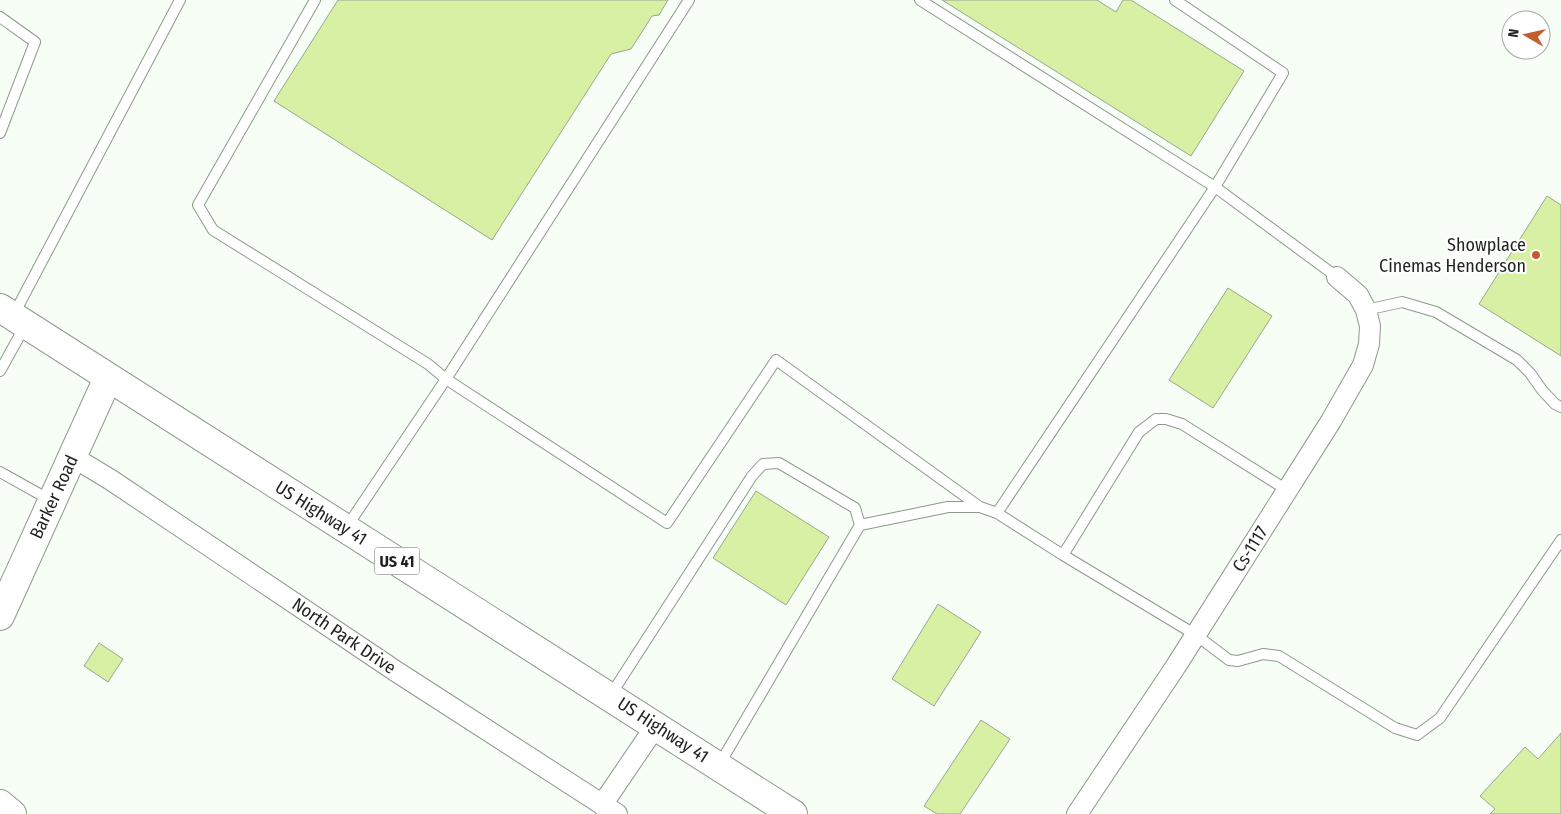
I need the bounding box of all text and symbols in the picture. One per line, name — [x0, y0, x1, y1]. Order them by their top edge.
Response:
north arrow — [1501, 10, 1551, 60]
text: N — [1505, 28, 1523, 39]
place label: Showplace Cinemas Henderson — [1379, 234, 1526, 277]
marker: Showplace Cinemas Henderson — [1530, 249, 1542, 261]
street label: Barker Road — [25, 452, 83, 542]
street label: US Highway 41 — [271, 476, 371, 550]
street label: Cs-1117 — [1228, 522, 1272, 576]
road number: US 41 — [374, 548, 420, 574]
street label: North Park Drive — [288, 593, 400, 679]
street label: US Highway 41 — [613, 692, 713, 768]

